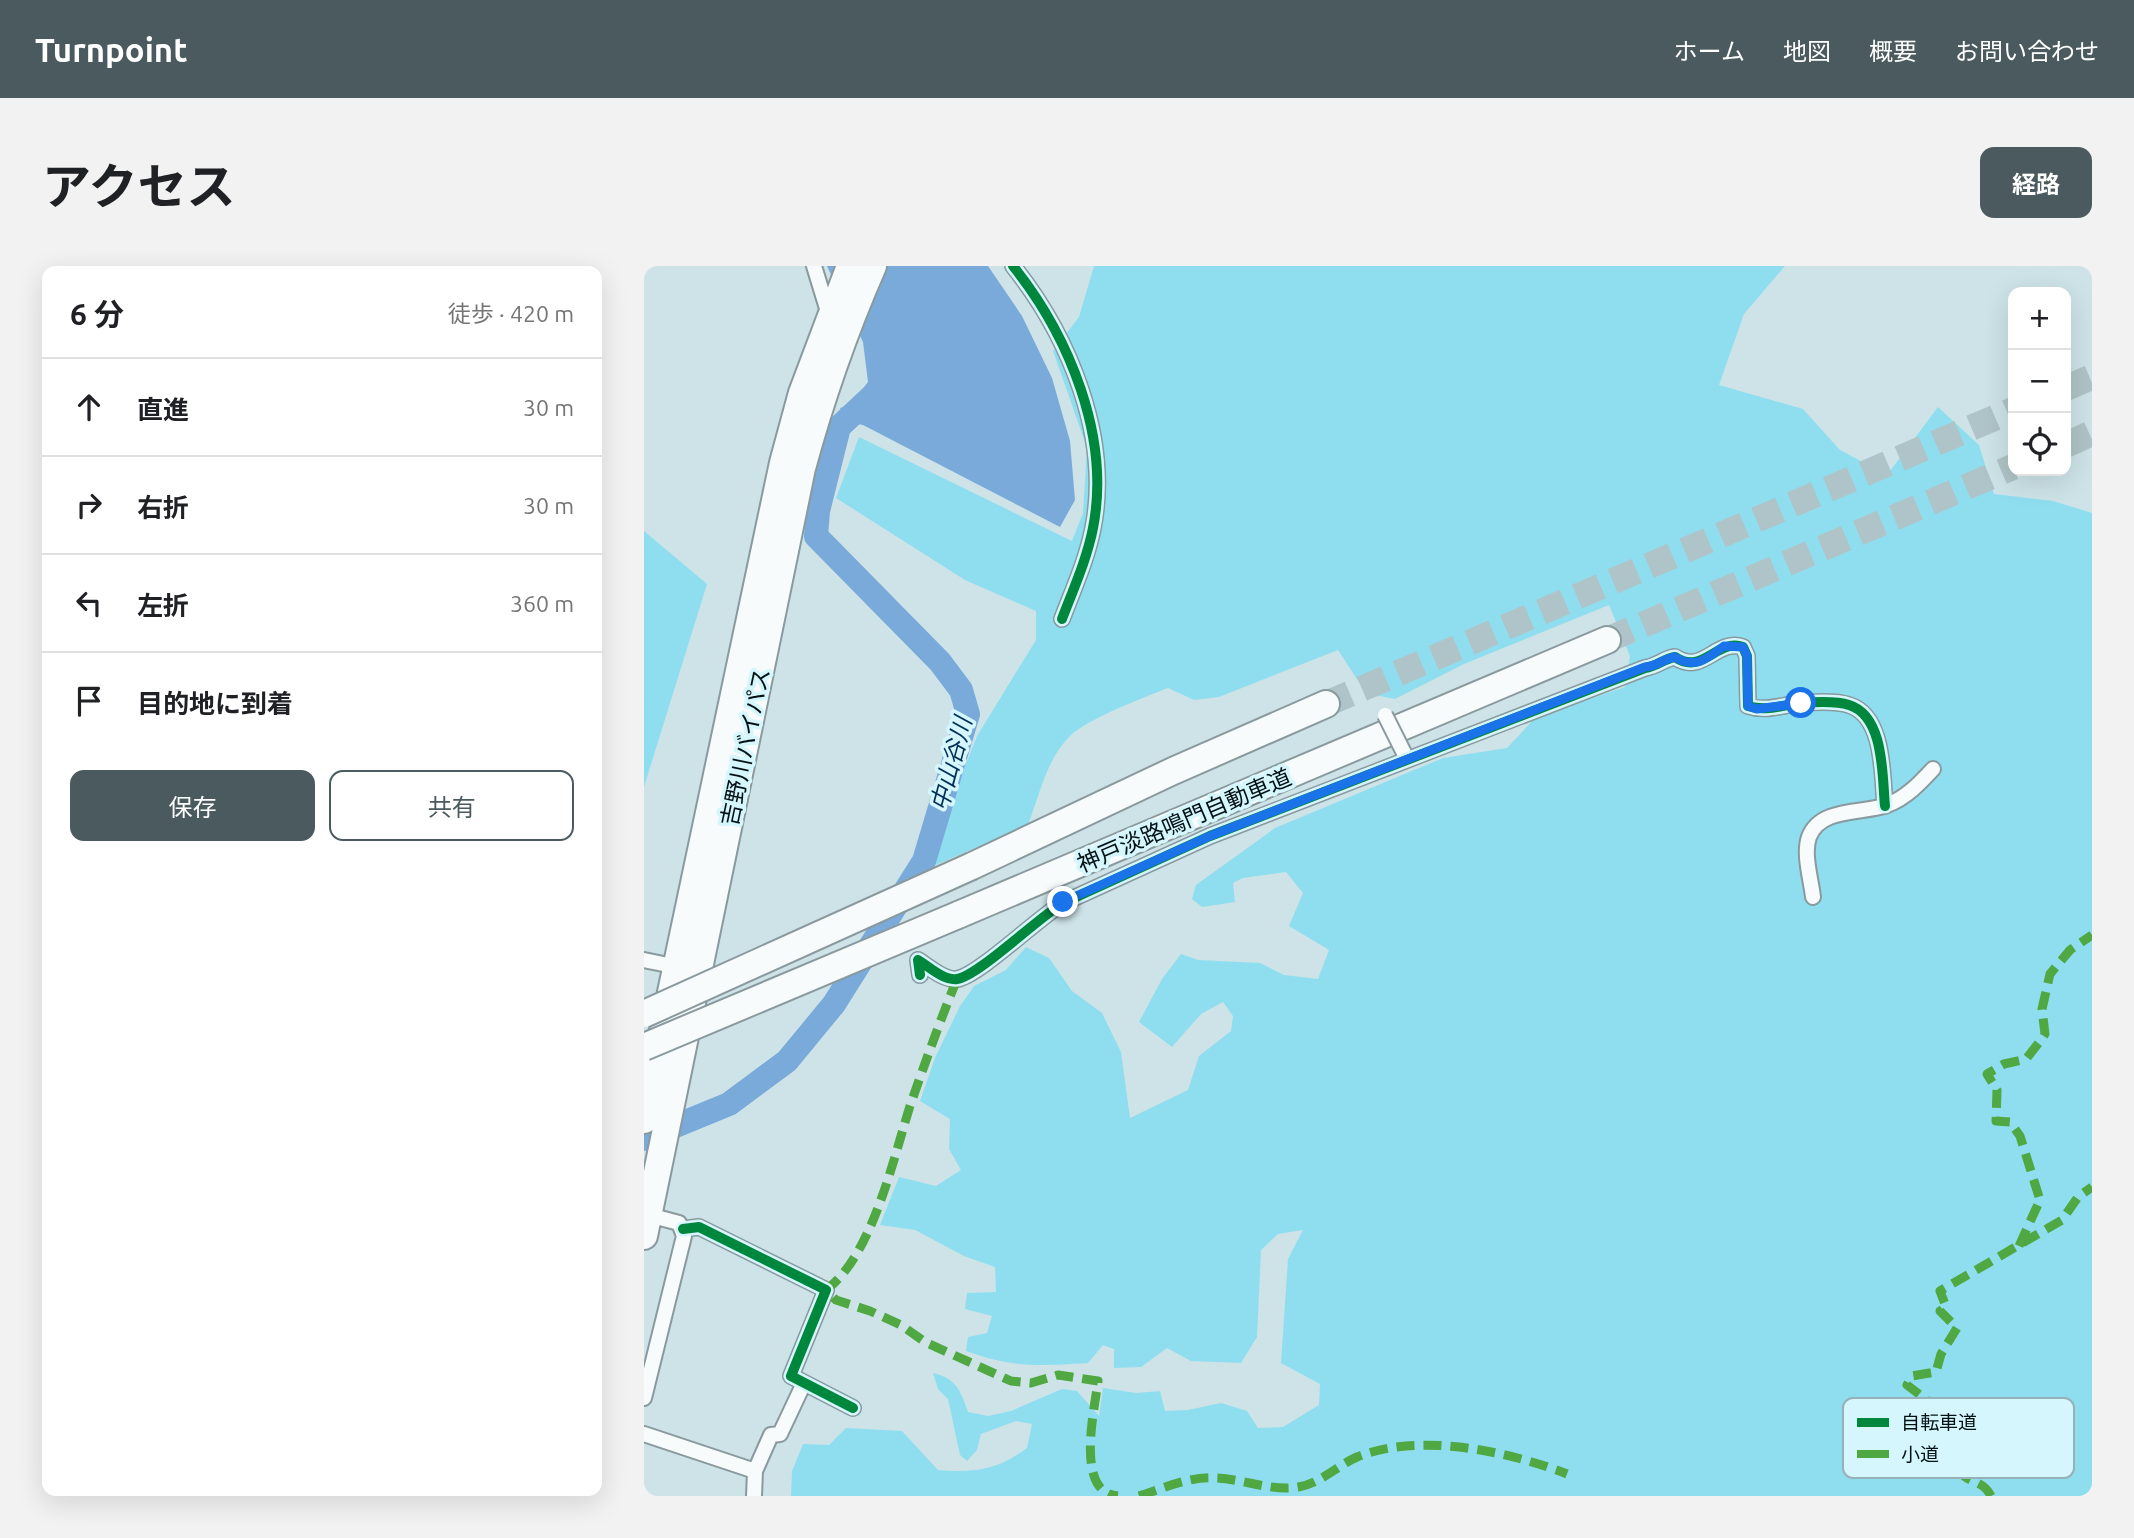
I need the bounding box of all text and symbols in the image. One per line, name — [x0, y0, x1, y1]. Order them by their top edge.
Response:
text: Turnpoint — [35, 31, 187, 68]
text: ホーム — [1674, 38, 1745, 65]
text: 地図 — [1783, 38, 1831, 65]
text: 概要 — [1869, 38, 1917, 65]
text: お問い合わせ — [1955, 38, 2099, 65]
button: 経路 — [1980, 147, 2092, 218]
text: アクセス — [42, 158, 236, 213]
map controls — [2008, 287, 2071, 476]
button: + — [2008, 287, 2071, 350]
text: 6 分 — [70, 297, 124, 331]
text: 徒歩 · 420 m — [448, 301, 574, 326]
button: − — [2008, 350, 2071, 413]
icon: ahead — [70, 388, 108, 426]
text: 直進 — [137, 395, 189, 424]
text: 30 m — [523, 395, 574, 420]
button: locate — [2008, 413, 2071, 476]
icon: right — [70, 486, 108, 524]
text: 右折 — [137, 493, 189, 522]
text: 30 m — [523, 493, 574, 518]
icon: left — [70, 584, 108, 622]
text: 左折 — [137, 591, 189, 620]
text: 360 m — [510, 591, 574, 616]
street label: 吉野川バイパス — [716, 666, 774, 828]
icon: arrive — [70, 682, 108, 720]
route start — [1785, 687, 1816, 718]
text: 目的地に到着 — [137, 689, 293, 718]
water label: 中山谷川 — [926, 711, 977, 814]
street label: 神戸淡路鳴門自動車道 — [1073, 764, 1295, 876]
button: 保存 — [70, 770, 315, 841]
button: 共有 — [329, 770, 574, 841]
route end — [1047, 886, 1078, 917]
legend — [1843, 1398, 2074, 1478]
text: 自転車道 — [1901, 1411, 1977, 1433]
text: 小道 — [1901, 1443, 1939, 1465]

